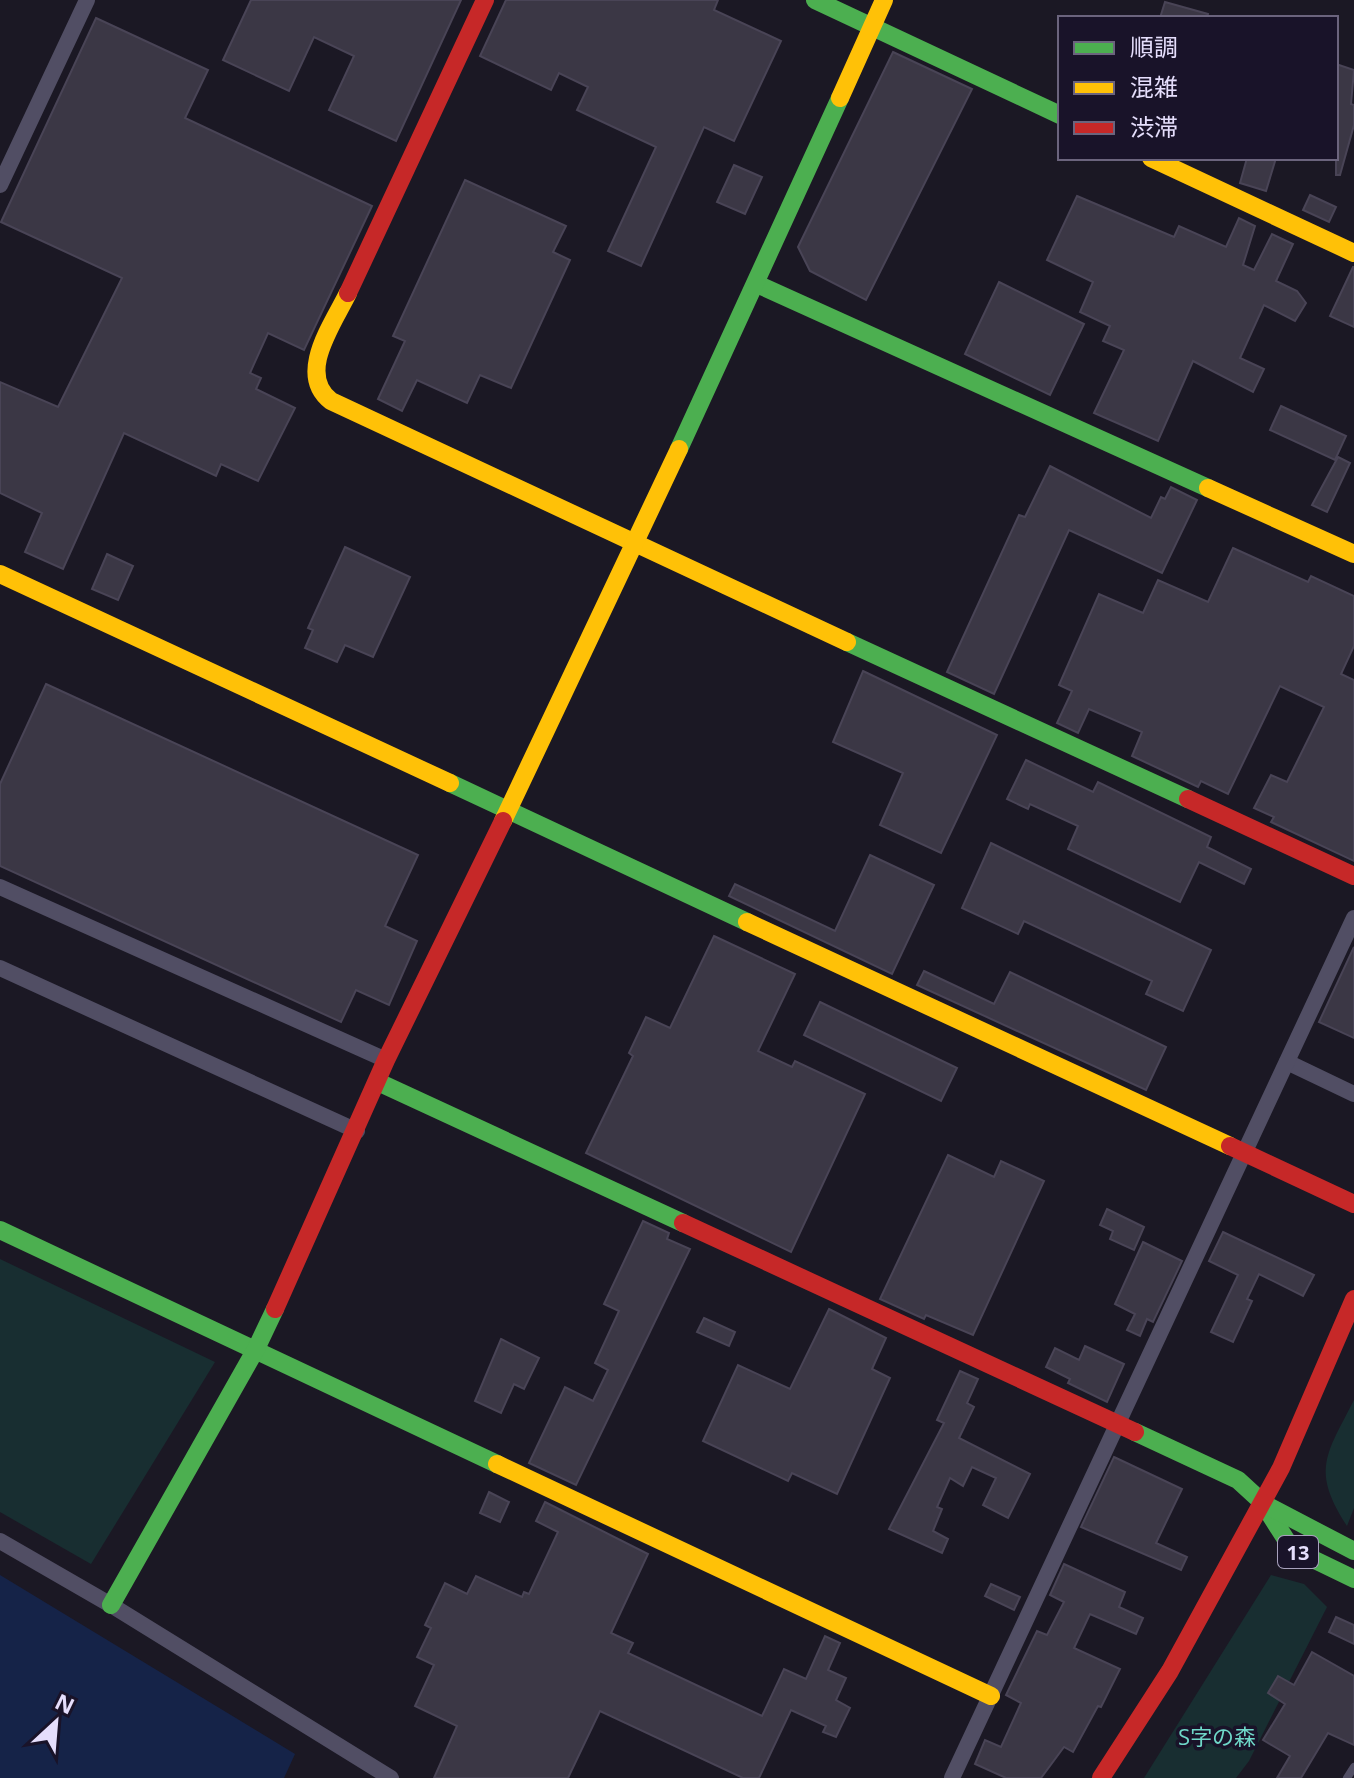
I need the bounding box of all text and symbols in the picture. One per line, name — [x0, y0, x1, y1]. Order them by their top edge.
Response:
legend — [1058, 16, 1338, 160]
text: 順調 — [1130, 30, 1178, 63]
text: 混雑 — [1130, 70, 1178, 103]
text: 渋滞 — [1130, 110, 1178, 143]
road number: 13 — [1278, 1536, 1318, 1568]
north arrow — [16, 1682, 96, 1762]
text: N — [51, 1686, 80, 1721]
park label: S字の森 — [1178, 1721, 1256, 1751]

